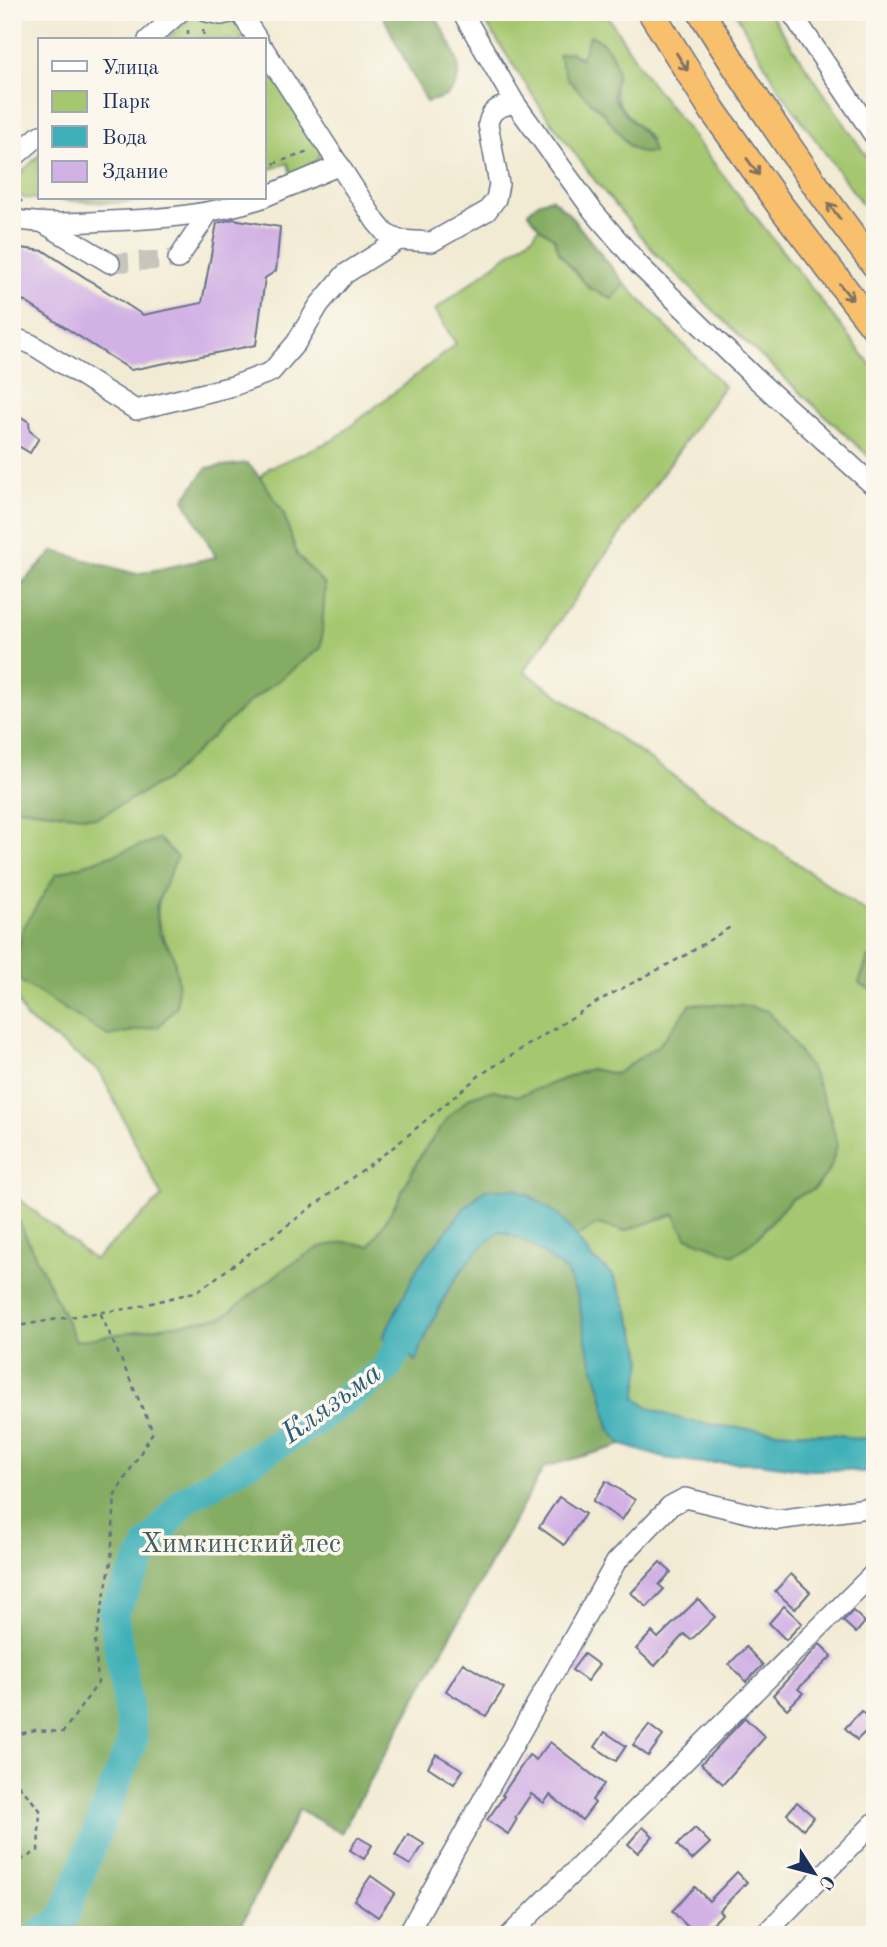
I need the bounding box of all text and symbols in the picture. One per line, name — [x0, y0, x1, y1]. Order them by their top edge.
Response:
legend — [38, 38, 266, 200]
one-way arrow — [676, 51, 690, 71]
text: Улица — [102, 58, 159, 79]
text: Парк — [102, 92, 151, 113]
text: Вода — [102, 128, 147, 149]
one-way arrow — [746, 157, 760, 176]
text: Здание — [102, 162, 168, 183]
one-way arrow — [827, 201, 842, 220]
one-way arrow — [839, 283, 854, 301]
water label: Клязьма — [276, 1358, 387, 1451]
park label: Химкинский лес — [141, 1531, 341, 1559]
north arrow — [778, 1839, 848, 1909]
text: С — [814, 1871, 837, 1892]

